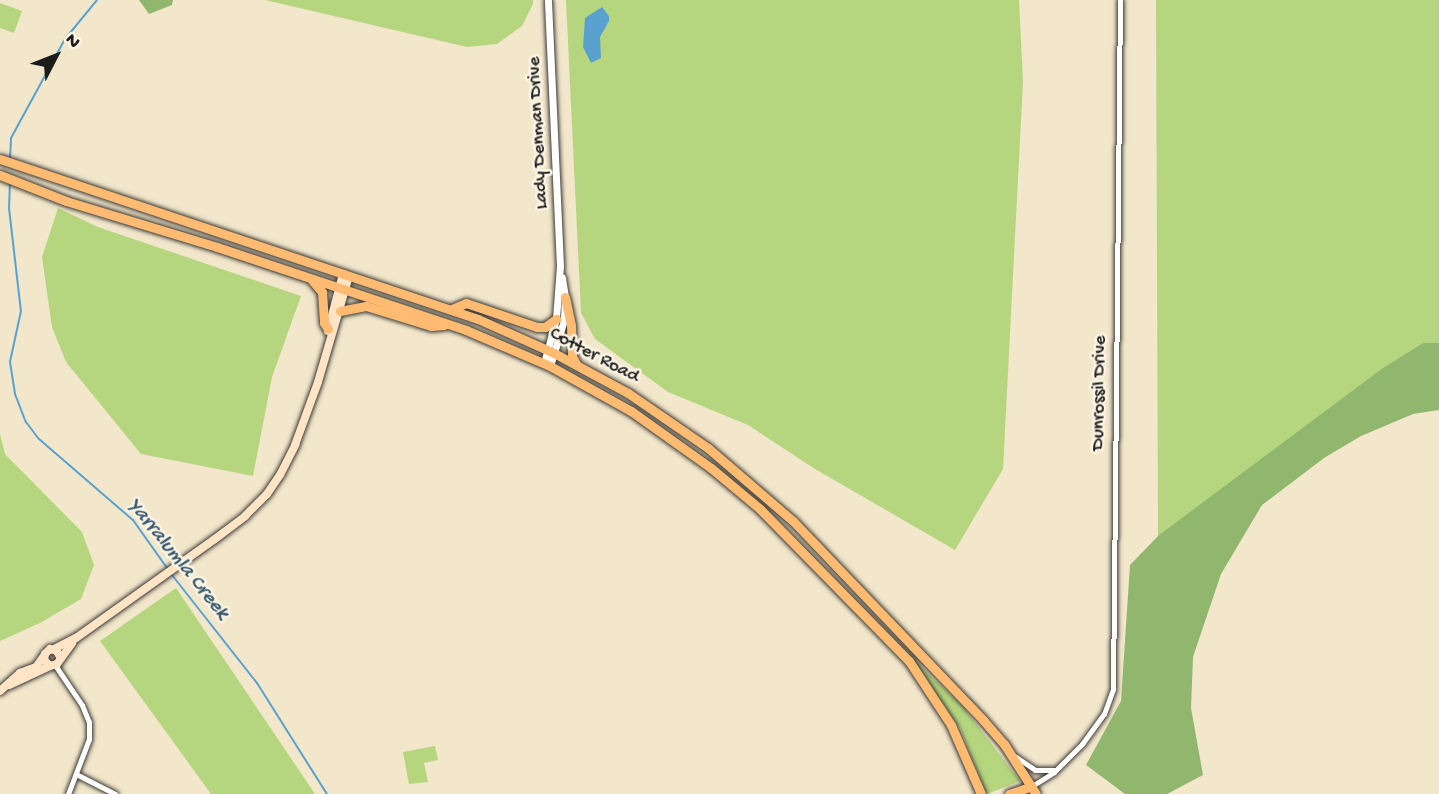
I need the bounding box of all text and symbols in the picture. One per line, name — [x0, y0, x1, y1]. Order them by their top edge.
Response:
north arrow — [21, 21, 91, 91]
text: N — [59, 29, 85, 54]
street label: Lady Denman Drive — [524, 56, 554, 210]
street label: Cotter Road — [545, 323, 643, 389]
street label: Dunrossil Drive — [1088, 335, 1112, 451]
water label: Yarralumla Creek — [121, 494, 233, 626]

